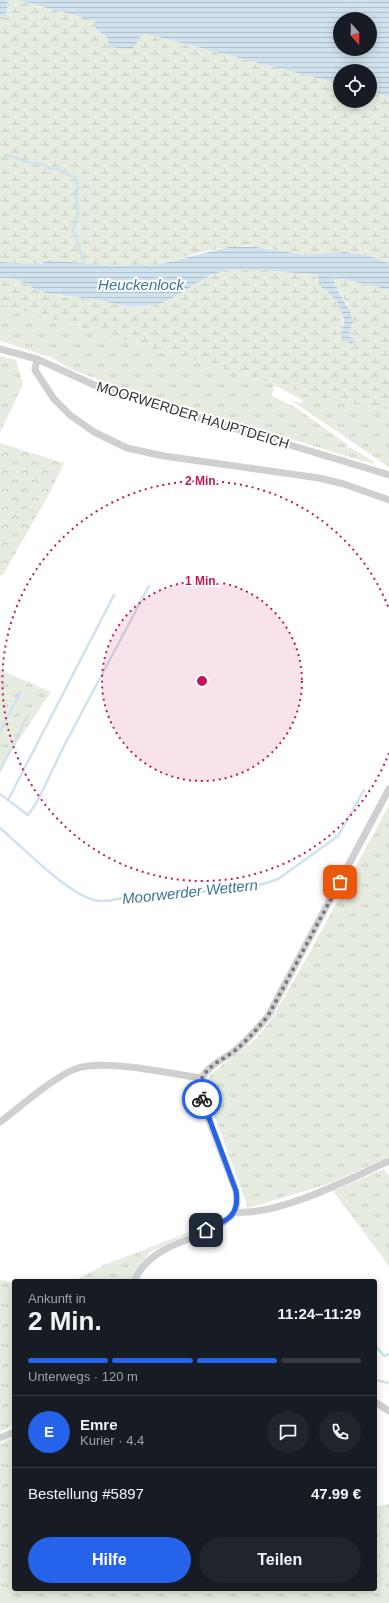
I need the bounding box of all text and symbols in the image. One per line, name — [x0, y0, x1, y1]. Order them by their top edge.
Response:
north arrow — [333, 12, 377, 56]
map controls — [333, 12, 377, 108]
button: locate — [333, 64, 377, 108]
water label: Heuckenlock — [98, 276, 185, 293]
street label: MOORWERDER HAUPTDEICH — [95, 378, 291, 452]
text: 2 Min. — [185, 474, 219, 488]
text: 1 Min. — [185, 574, 219, 588]
centre of rings — [195, 674, 209, 688]
pin — [323, 865, 357, 899]
icon: bag — [329, 871, 351, 893]
water label: Moorwerder Wettern — [121, 876, 259, 907]
courier — [182, 1079, 222, 1119]
icon: bike — [191, 1088, 213, 1110]
pin — [189, 1213, 223, 1247]
icon: home — [195, 1219, 217, 1241]
text: Ankunft in — [28, 1291, 86, 1306]
text: 11:24–11:29 — [278, 1305, 361, 1322]
text: 2 Min. — [28, 1306, 102, 1336]
text: Unterwegs · 120 m — [28, 1369, 138, 1384]
button: chat — [267, 1411, 309, 1453]
button: phone — [319, 1411, 361, 1453]
text: Emre — [80, 1416, 118, 1433]
text: E — [44, 1423, 54, 1440]
text: Kurier · 4.4 — [80, 1433, 144, 1448]
text: Bestellung #5897 — [28, 1485, 144, 1502]
text: 47.99 € — [311, 1485, 361, 1502]
button: Hilfe — [28, 1537, 191, 1583]
button: Teilen — [199, 1537, 361, 1583]

